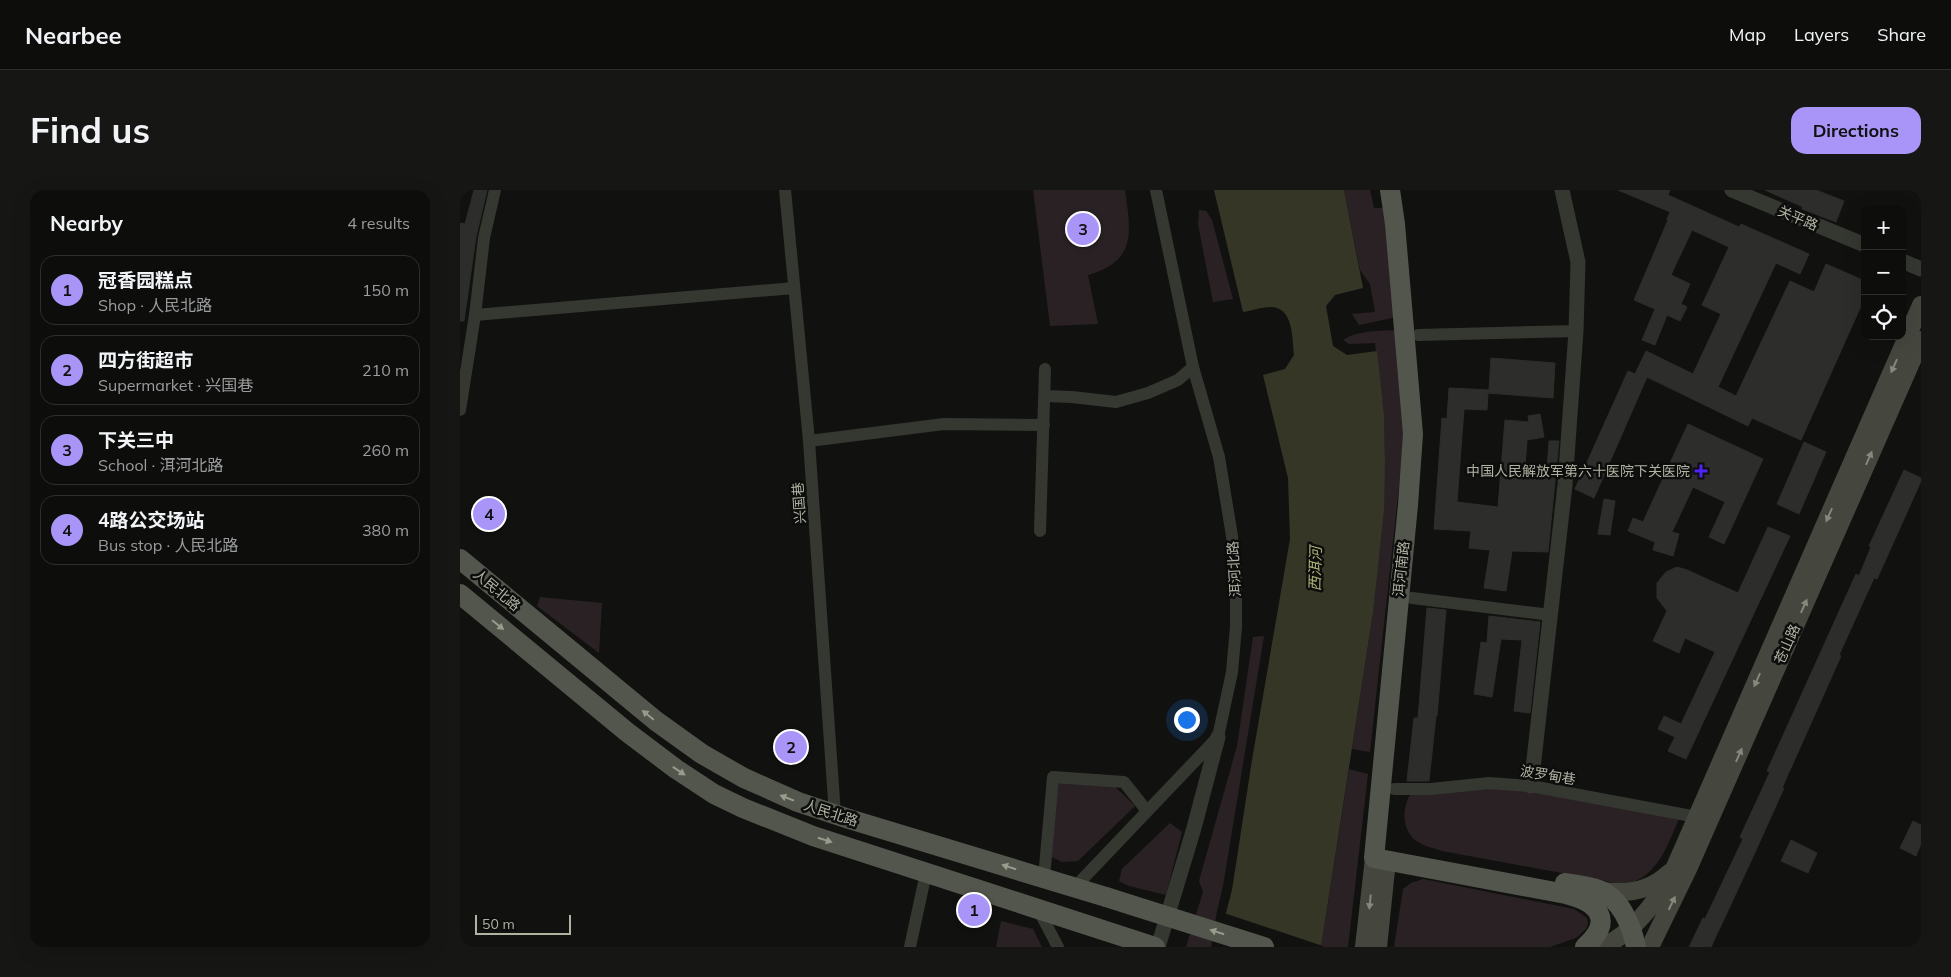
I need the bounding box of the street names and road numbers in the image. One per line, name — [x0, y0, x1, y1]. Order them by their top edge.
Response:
street label: 关平路 — [1775, 202, 1821, 234]
street label: 兴国巷 — [789, 481, 809, 525]
street label: 洱河南路 — [1389, 540, 1413, 598]
street label: 洱河北路 — [1224, 541, 1244, 597]
street label: 人民北路 — [470, 565, 524, 615]
street label: 苍山路 — [1770, 621, 1804, 667]
street label: 波罗甸巷 — [1519, 762, 1577, 788]
street label: 人民北路 — [802, 796, 860, 830]

